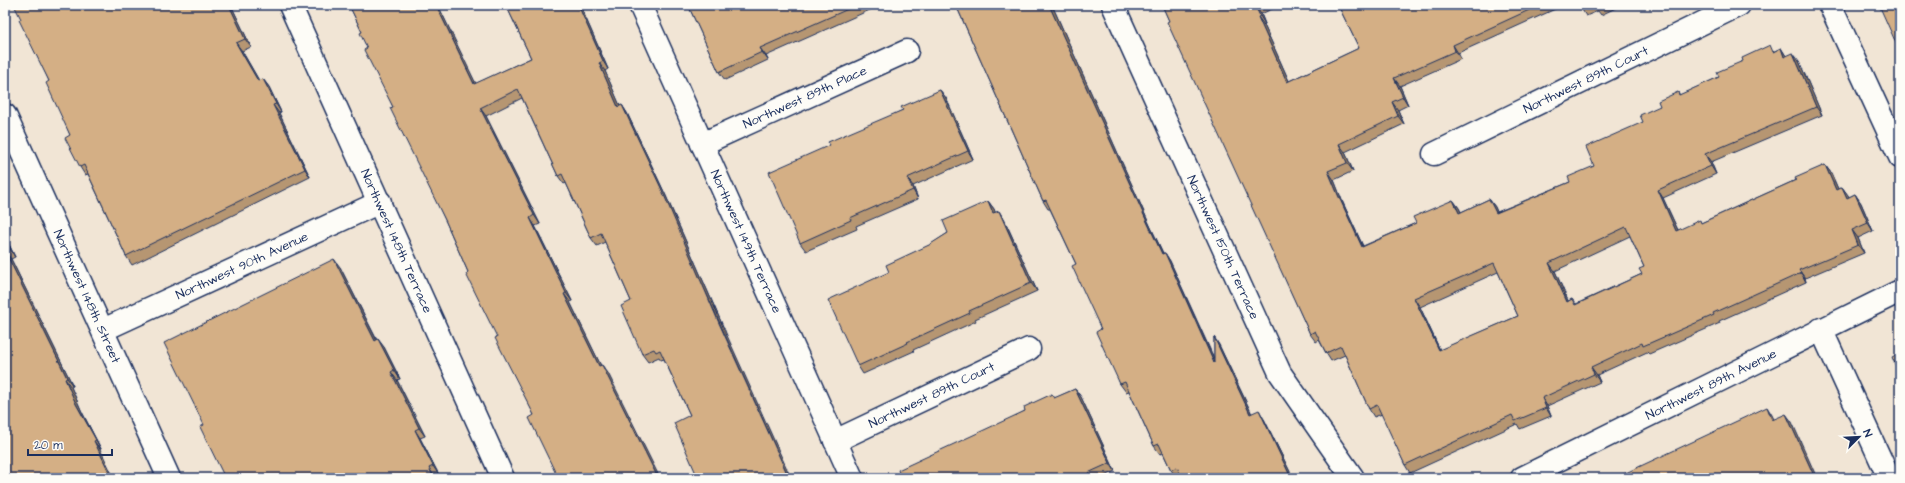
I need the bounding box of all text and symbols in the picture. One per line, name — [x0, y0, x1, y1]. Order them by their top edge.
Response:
street label: Northwest 89th Court — [1520, 41, 1652, 118]
street label: Northwest 89th Place — [740, 61, 870, 133]
street label: Northwest 148th Terrace — [356, 166, 437, 316]
street label: Northwest 149th Terrace — [706, 167, 786, 316]
street label: Northwest 150th Terrace — [1182, 172, 1263, 322]
street label: Northwest 148th Street — [49, 227, 125, 367]
street label: Northwest 90th Avenue — [173, 228, 311, 304]
street label: Northwest 89th Avenue — [1643, 344, 1780, 424]
street label: Northwest 89th Court — [866, 357, 998, 433]
north arrow — [1839, 417, 1879, 457]
text: N — [1859, 427, 1876, 439]
scale bar — [28, 431, 112, 457]
text: 20 m — [34, 437, 63, 454]

